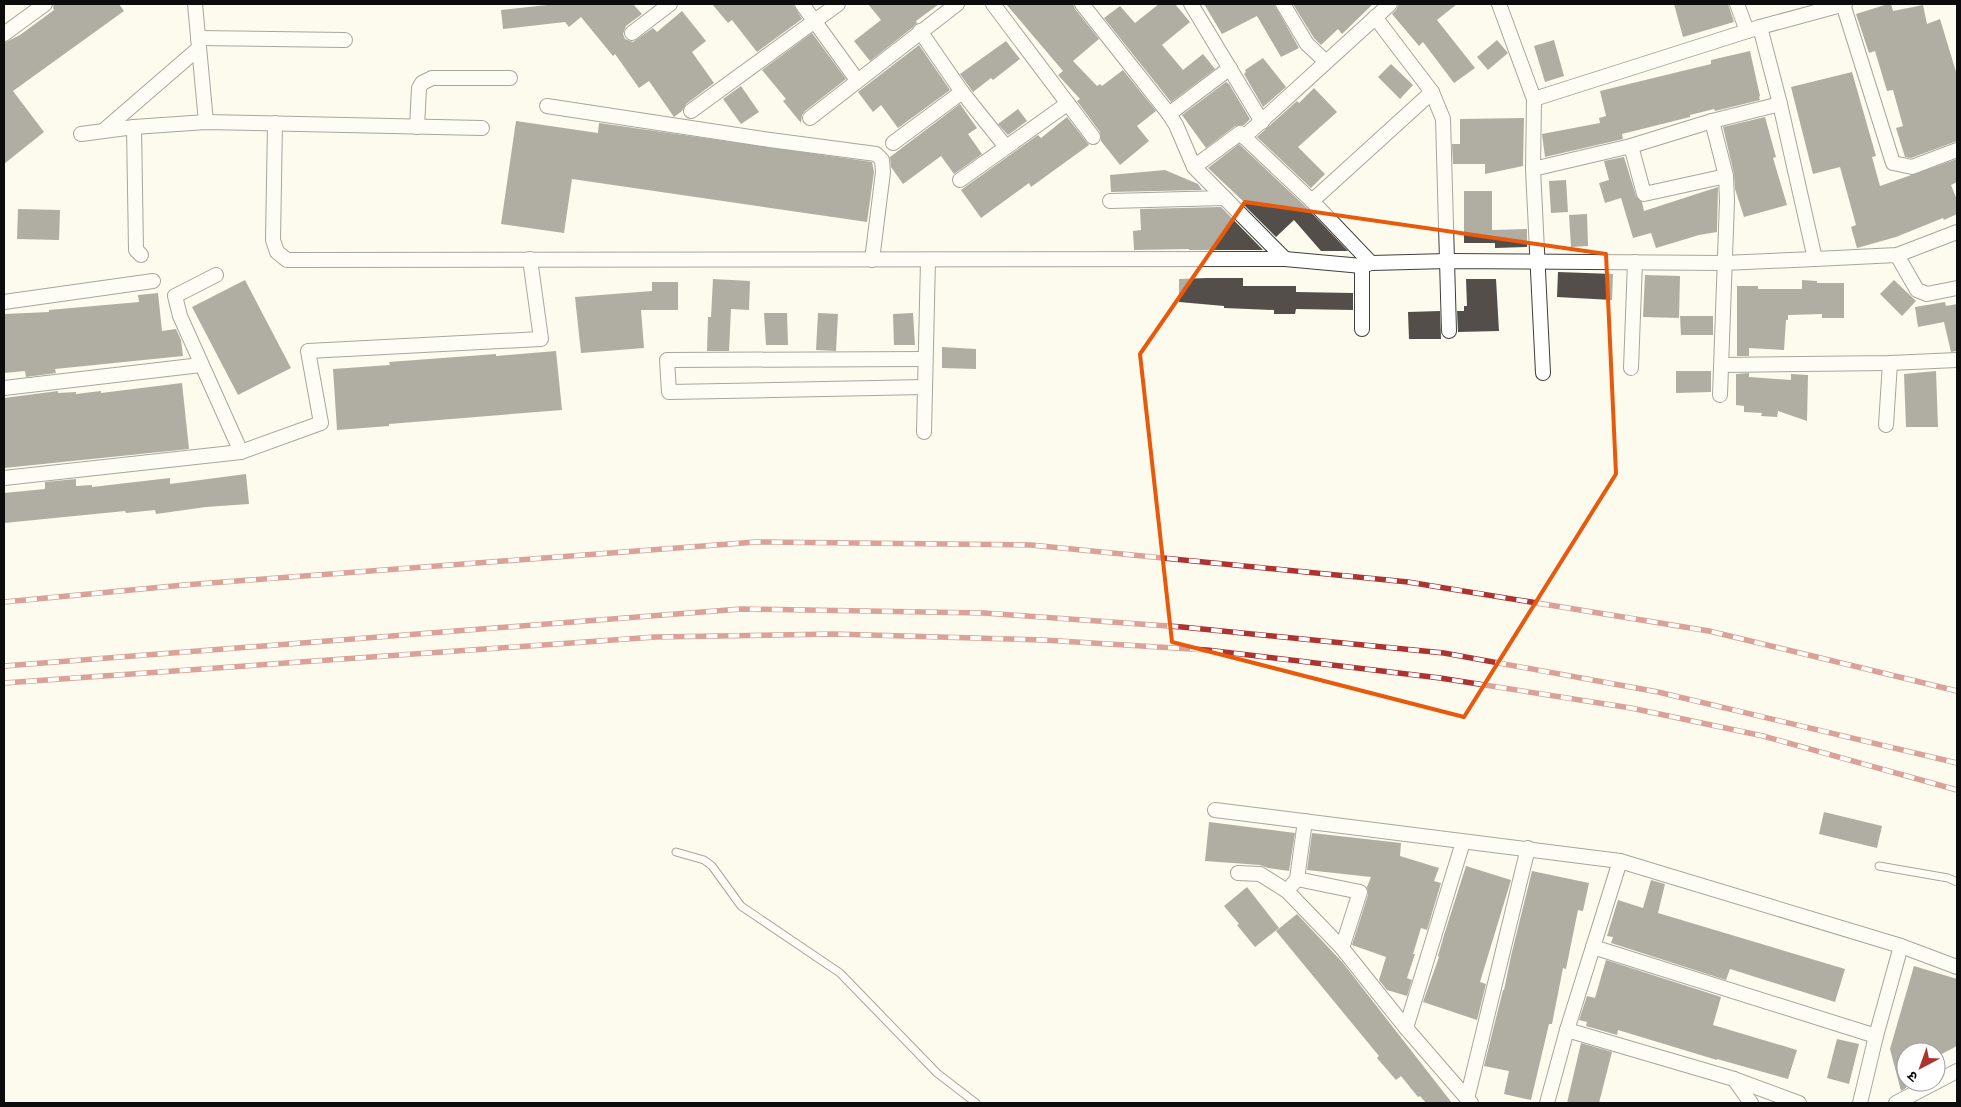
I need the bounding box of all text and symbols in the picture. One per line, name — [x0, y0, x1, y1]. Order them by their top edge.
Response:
north arrow — [1896, 1042, 1946, 1092]
text: उ — [1904, 1068, 1921, 1086]

